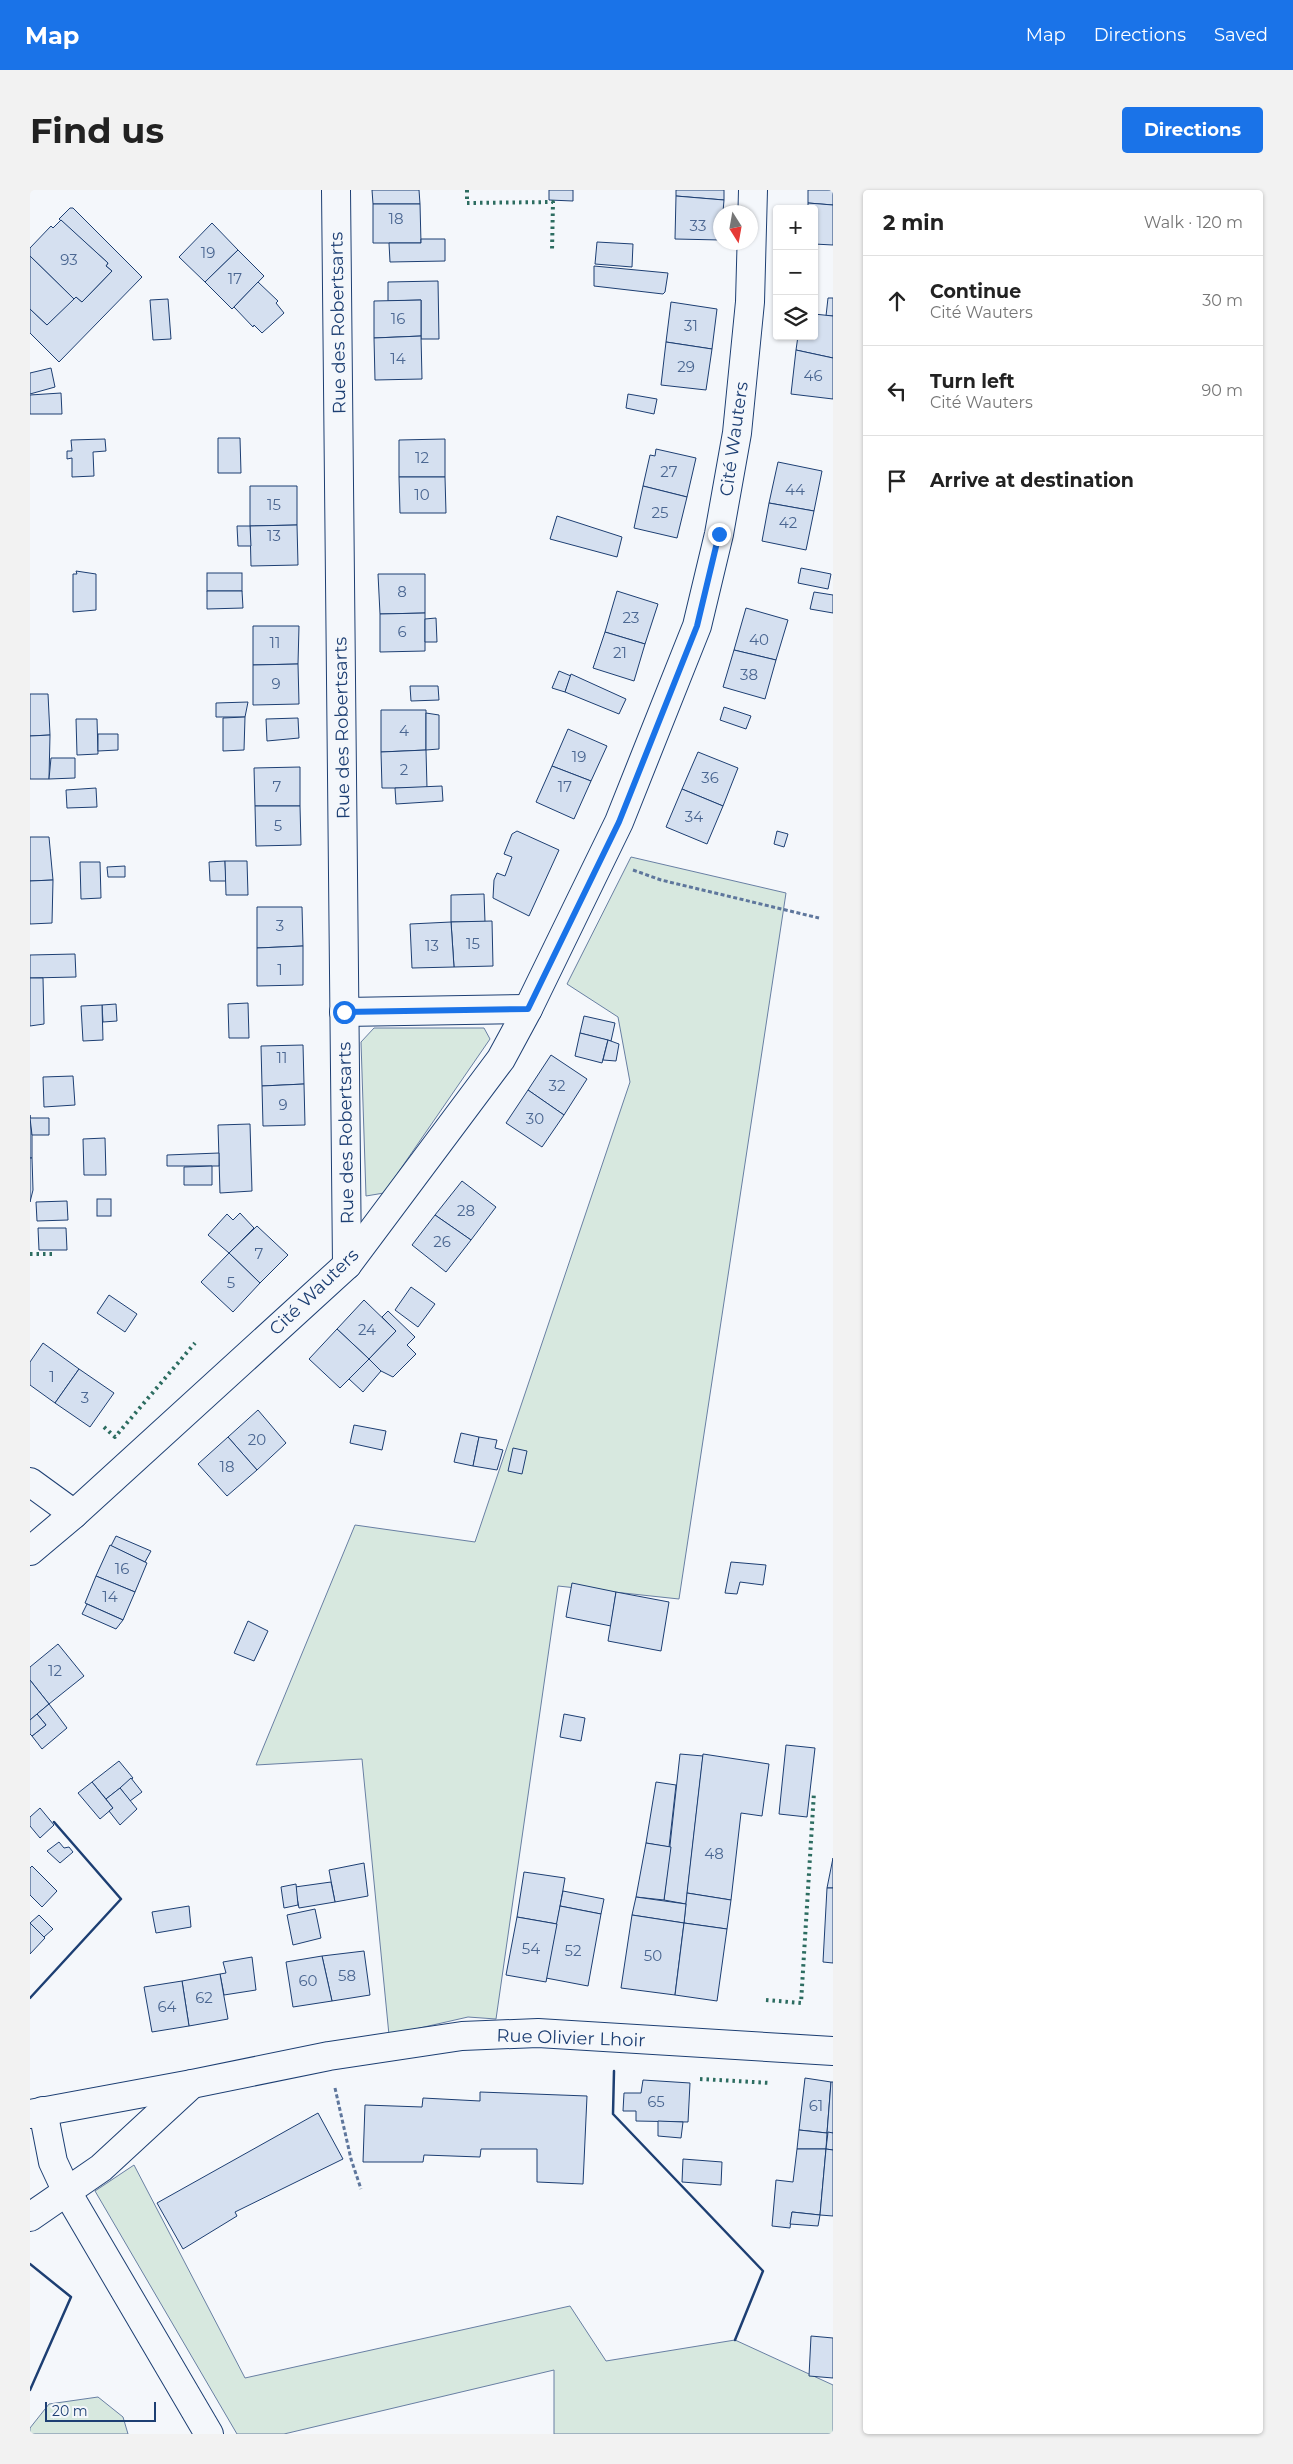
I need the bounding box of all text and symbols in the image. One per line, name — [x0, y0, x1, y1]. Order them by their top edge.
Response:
text: Map — [25, 21, 79, 50]
text: Map — [1026, 24, 1066, 46]
text: Directions — [1094, 24, 1186, 46]
text: Saved — [1214, 24, 1268, 46]
button: Directions — [1122, 107, 1263, 153]
text: Find us — [30, 109, 164, 152]
north arrow — [713, 205, 758, 250]
map controls — [773, 205, 818, 340]
button: + — [773, 205, 818, 250]
house number: 18 — [389, 209, 404, 228]
text: 2 min — [883, 210, 944, 235]
text: Walk · 120 m — [1144, 213, 1243, 232]
house number: 33 — [690, 216, 706, 235]
street label: Rue des Robertsarts — [325, 231, 351, 414]
house number: 19 — [201, 243, 215, 262]
house number: 93 — [60, 250, 78, 269]
button: − — [773, 250, 818, 295]
house number: 17 — [228, 269, 242, 288]
text: Continue — [930, 280, 1021, 303]
icon: ahead — [883, 287, 911, 315]
text: 30 m — [1202, 291, 1243, 310]
button: layers — [773, 295, 818, 340]
text: Cité Wauters — [930, 303, 1033, 322]
house number: 16 — [391, 309, 405, 328]
house number: 31 — [684, 316, 698, 335]
house number: 14 — [390, 349, 406, 368]
house number: 29 — [677, 357, 695, 376]
house number: 46 — [803, 366, 823, 385]
text: Turn left — [930, 370, 1015, 393]
icon: left — [883, 377, 911, 405]
street label: Cité Wauters — [715, 380, 753, 498]
text: 90 m — [1201, 381, 1243, 400]
text: Cité Wauters — [930, 393, 1033, 412]
house number: 12 — [415, 448, 429, 467]
house number: 27 — [660, 462, 678, 481]
icon: arrive — [883, 467, 911, 495]
text: Arrive at destination — [930, 469, 1134, 492]
house number: 44 — [785, 480, 805, 499]
house number: 10 — [414, 485, 430, 504]
house number: 15 — [267, 495, 281, 514]
house number: 25 — [651, 503, 669, 522]
house number: 42 — [779, 513, 797, 532]
route end — [708, 523, 731, 546]
house number: 13 — [267, 526, 281, 545]
house number: 8 — [397, 582, 407, 601]
house number: 23 — [623, 608, 639, 627]
house number: 6 — [397, 622, 407, 641]
house number: 40 — [749, 630, 769, 649]
house number: 11 — [270, 633, 280, 652]
street label: Rue des Robertsarts — [329, 636, 355, 819]
house number: 21 — [613, 643, 627, 662]
house number: 38 — [740, 665, 758, 684]
house number: 9 — [271, 674, 281, 693]
house number: 4 — [399, 721, 409, 740]
house number: 19 — [572, 747, 586, 766]
house number: 2 — [400, 760, 408, 779]
house number: 36 — [701, 768, 719, 787]
house number: 7 — [273, 777, 282, 796]
house number: 17 — [558, 777, 572, 796]
house number: 34 — [685, 807, 703, 826]
house number: 5 — [274, 816, 282, 835]
house number: 3 — [276, 916, 284, 935]
house number: 15 — [466, 934, 480, 953]
house number: 13 — [425, 936, 439, 955]
house number: 1 — [277, 960, 283, 979]
route start — [333, 1001, 356, 1024]
street label: Rue des Robertsarts — [333, 1041, 359, 1224]
house number: 11 — [277, 1048, 287, 1067]
house number: 32 — [549, 1076, 565, 1095]
house number: 9 — [278, 1095, 288, 1114]
house number: 30 — [526, 1109, 544, 1128]
house number: 28 — [457, 1201, 475, 1220]
house number: 26 — [433, 1232, 451, 1251]
house number: 7 — [255, 1244, 264, 1263]
street label: Cité Wauters — [265, 1244, 363, 1340]
house number: 5 — [227, 1273, 235, 1292]
house number: 24 — [358, 1320, 376, 1339]
house number: 1 — [49, 1367, 55, 1386]
house number: 3 — [81, 1388, 89, 1407]
house number: 20 — [248, 1430, 266, 1449]
house number: 18 — [220, 1457, 235, 1476]
house number: 16 — [115, 1559, 129, 1578]
house number: 14 — [102, 1587, 118, 1606]
house number: 12 — [48, 1661, 62, 1680]
house number: 48 — [704, 1844, 724, 1863]
house number: 54 — [522, 1939, 540, 1958]
house number: 52 — [565, 1941, 581, 1960]
house number: 50 — [644, 1946, 662, 1965]
house number: 58 — [338, 1966, 356, 1985]
house number: 60 — [298, 1971, 318, 1990]
house number: 62 — [195, 1988, 213, 2007]
house number: 64 — [157, 1997, 177, 2016]
street label: Rue Olivier Lhoir — [496, 2024, 646, 2052]
house number: 65 — [647, 2092, 665, 2111]
house number: 61 — [809, 2096, 823, 2115]
scale bar — [45, 2399, 156, 2422]
text: 20 m — [52, 2402, 88, 2420]

